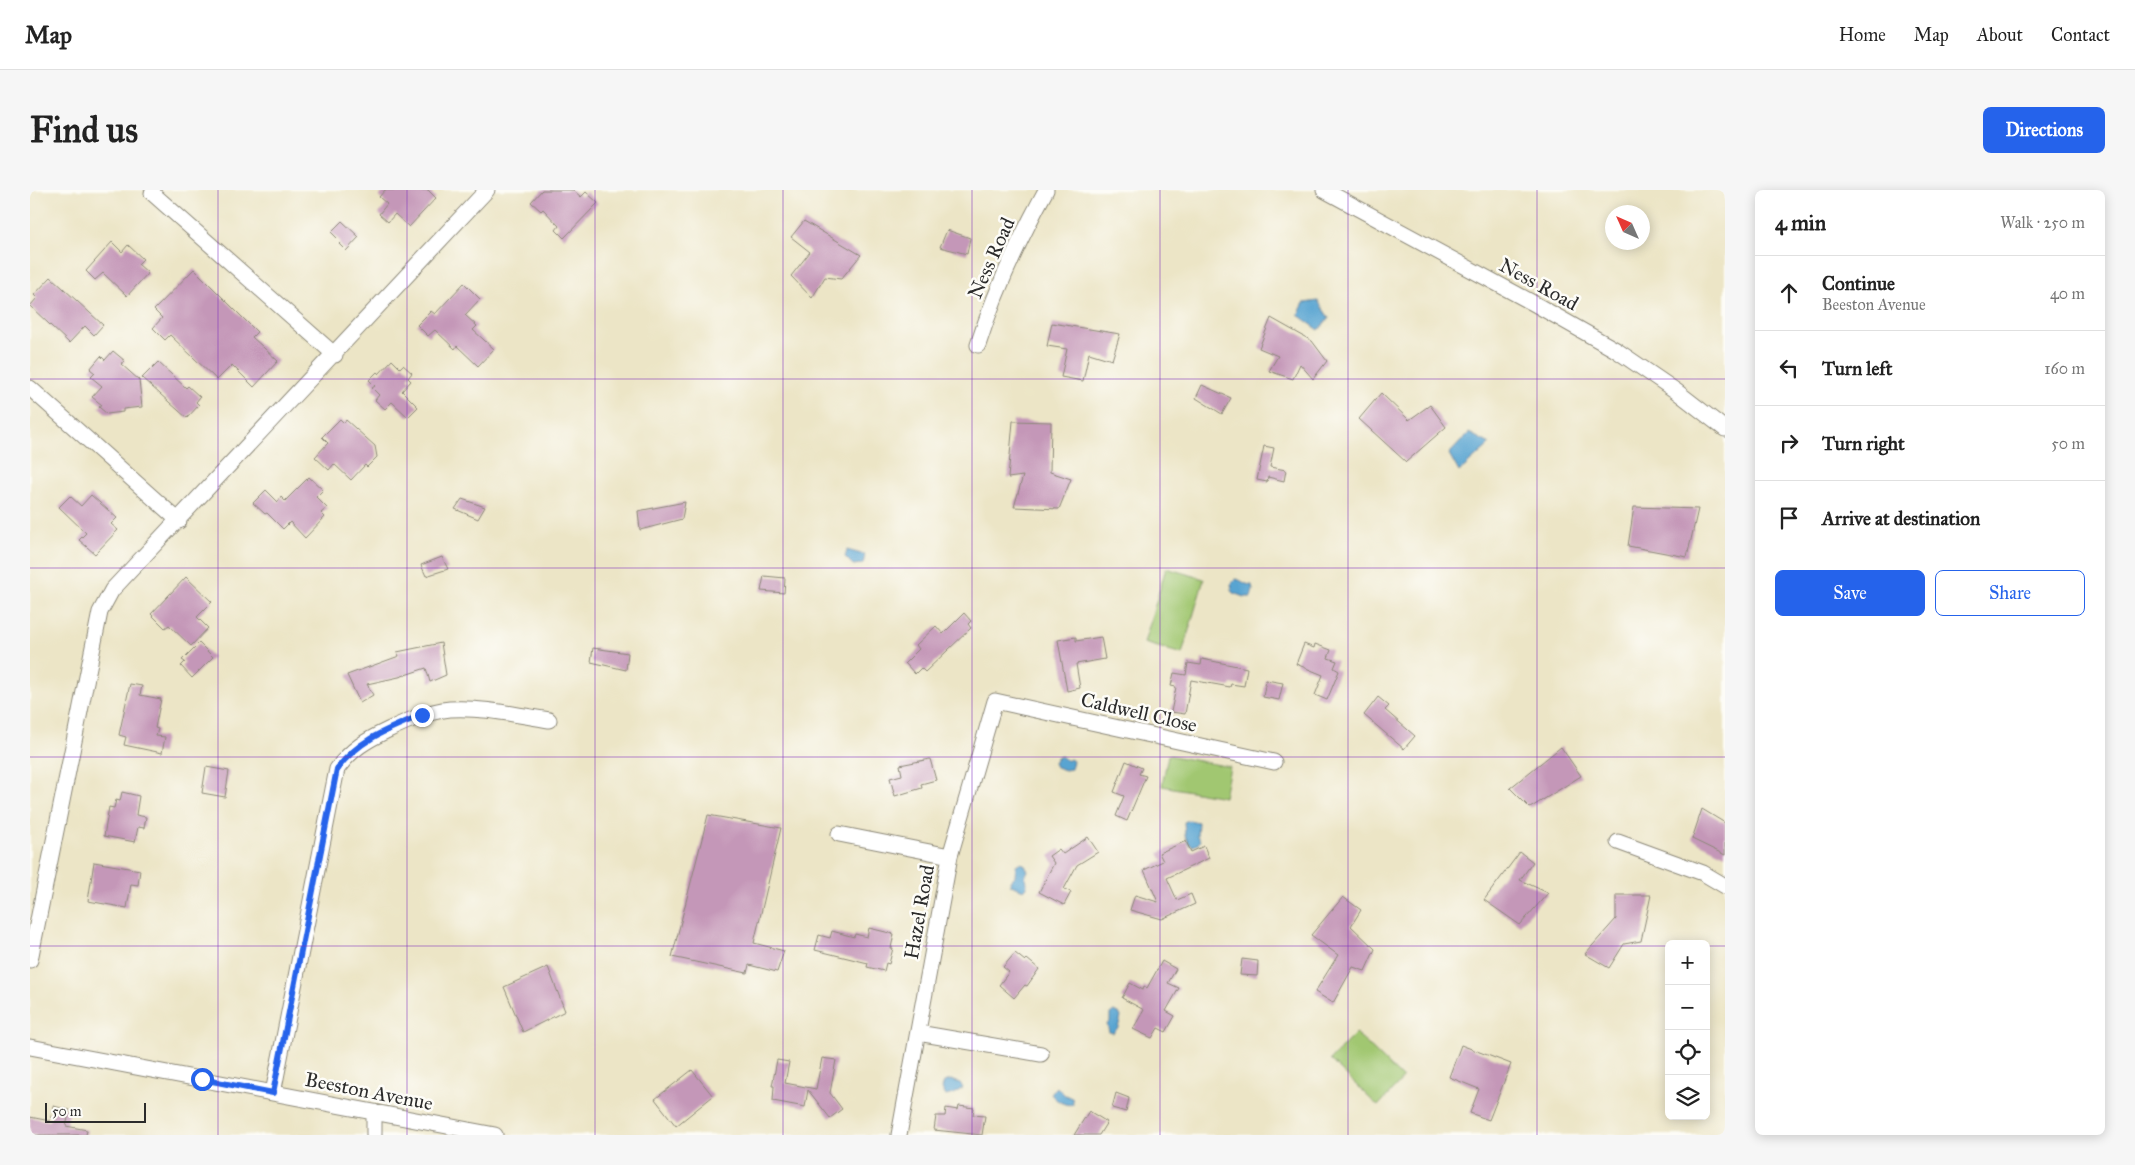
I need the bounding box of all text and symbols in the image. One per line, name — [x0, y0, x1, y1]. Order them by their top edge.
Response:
text: Map — [25, 20, 72, 50]
text: Home — [1839, 24, 1886, 46]
text: Map — [1914, 24, 1949, 46]
text: About — [1977, 24, 2023, 46]
text: Contact — [2051, 24, 2110, 46]
button: Directions — [1983, 107, 2105, 153]
text: Find us — [30, 109, 138, 152]
north arrow — [1605, 205, 1650, 250]
text: 4 min — [1775, 210, 1826, 236]
text: Walk · 250 m — [2000, 213, 2085, 232]
street label: Ness Road — [962, 214, 1020, 302]
street label: Ness Road — [1495, 253, 1583, 315]
text: Continue — [1822, 272, 1895, 295]
icon: ahead — [1775, 279, 1803, 307]
text: 40 m — [2050, 284, 2085, 303]
text: Beeston Avenue — [1822, 295, 1926, 314]
icon: left — [1775, 354, 1803, 382]
text: Turn left — [1822, 357, 1892, 380]
text: 160 m — [2044, 359, 2085, 378]
icon: right — [1775, 429, 1803, 457]
text: Turn right — [1822, 432, 1905, 455]
text: 50 m — [2051, 434, 2085, 453]
icon: arrive — [1775, 504, 1803, 532]
text: Arrive at destination — [1822, 507, 1980, 530]
button: Save — [1775, 570, 1925, 616]
button: Share — [1935, 570, 2085, 616]
street label: Caldwell Close — [1079, 687, 1199, 737]
route end — [411, 704, 434, 727]
street label: Hazel Road — [899, 863, 939, 961]
map controls — [1665, 940, 1710, 1120]
button: + — [1665, 940, 1710, 985]
button: − — [1665, 985, 1710, 1030]
button: locate — [1665, 1030, 1710, 1075]
street label: Beeston Avenue — [303, 1067, 435, 1115]
route start — [191, 1068, 214, 1091]
button: layers — [1665, 1075, 1710, 1120]
scale bar — [45, 1100, 146, 1123]
text: 50 m — [52, 1103, 81, 1120]

